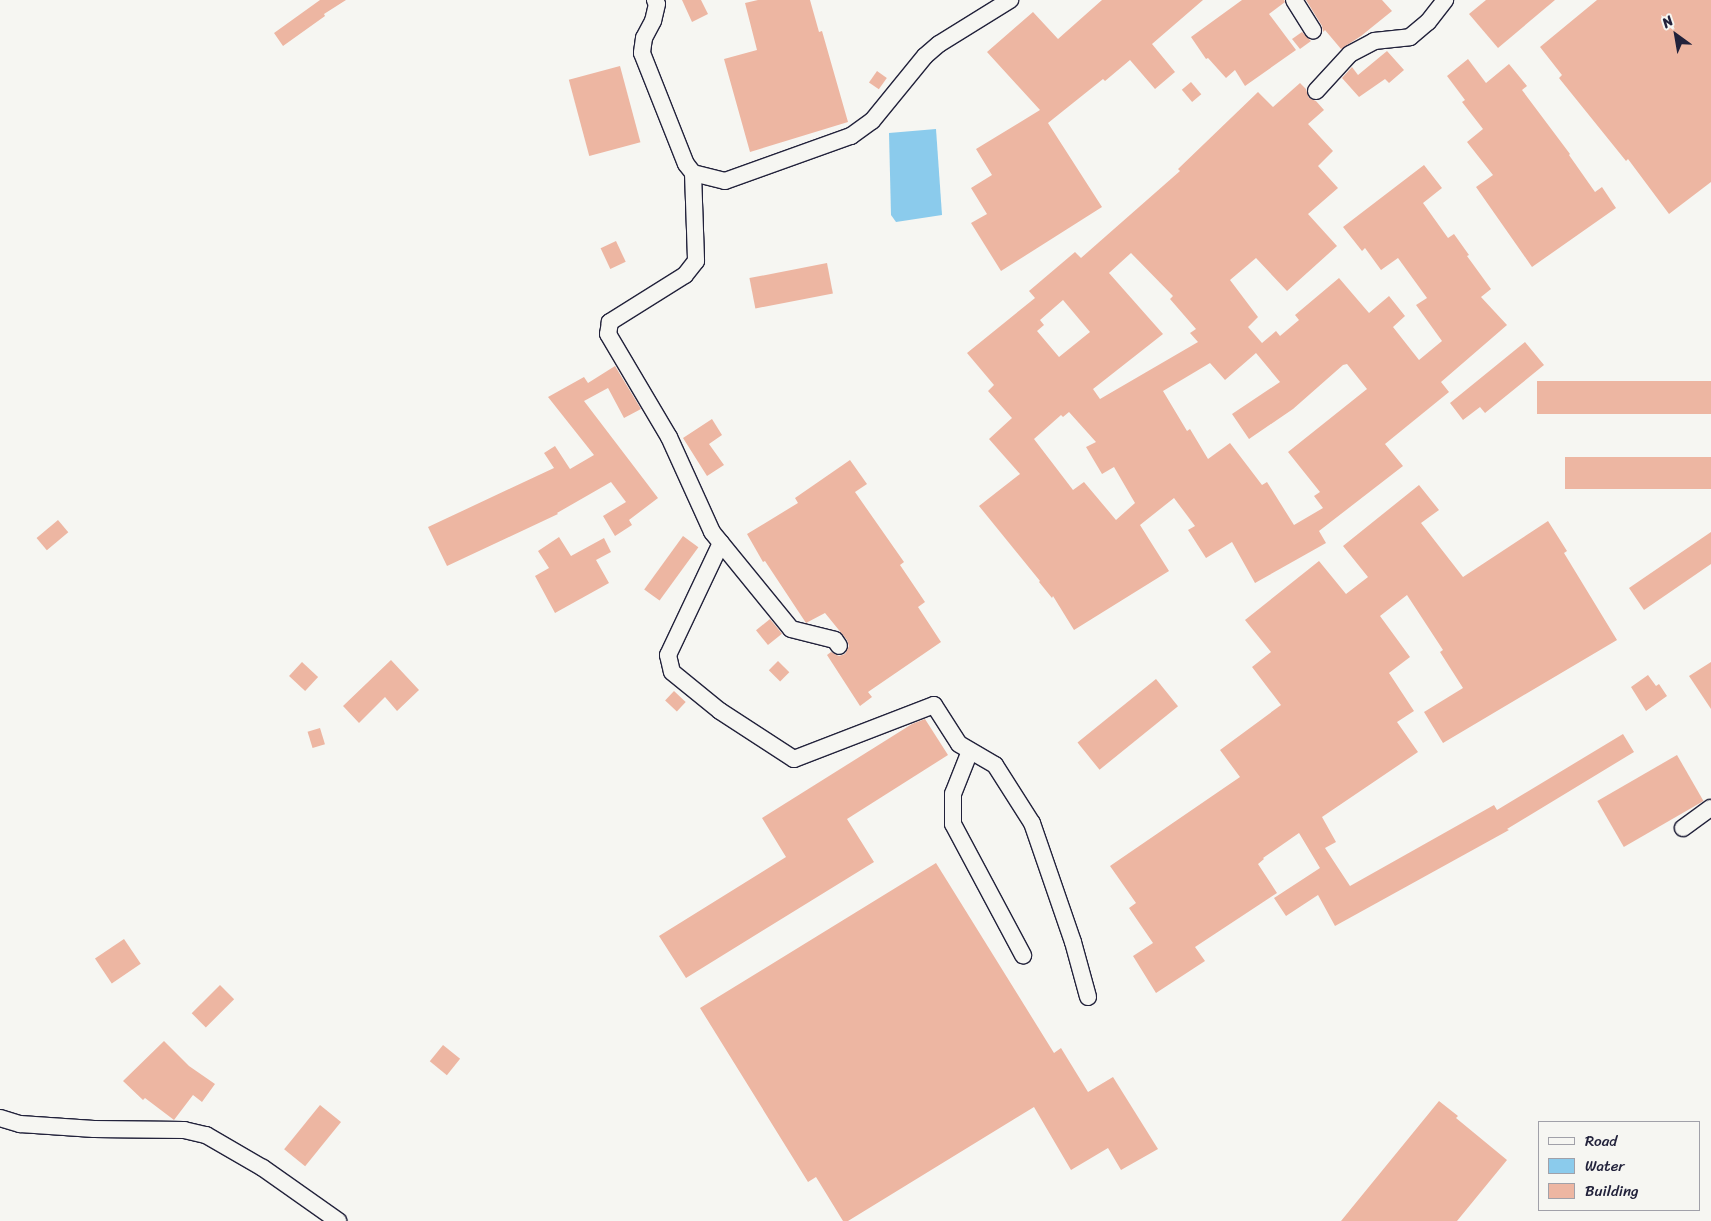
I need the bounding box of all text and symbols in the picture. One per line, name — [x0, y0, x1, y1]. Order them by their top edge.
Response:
text: N — [1657, 9, 1679, 35]
north arrow — [1651, 10, 1701, 60]
legend — [1538, 1121, 1701, 1211]
text: Road — [1585, 1128, 1617, 1154]
text: Water — [1585, 1153, 1625, 1179]
text: Building — [1585, 1178, 1639, 1204]

